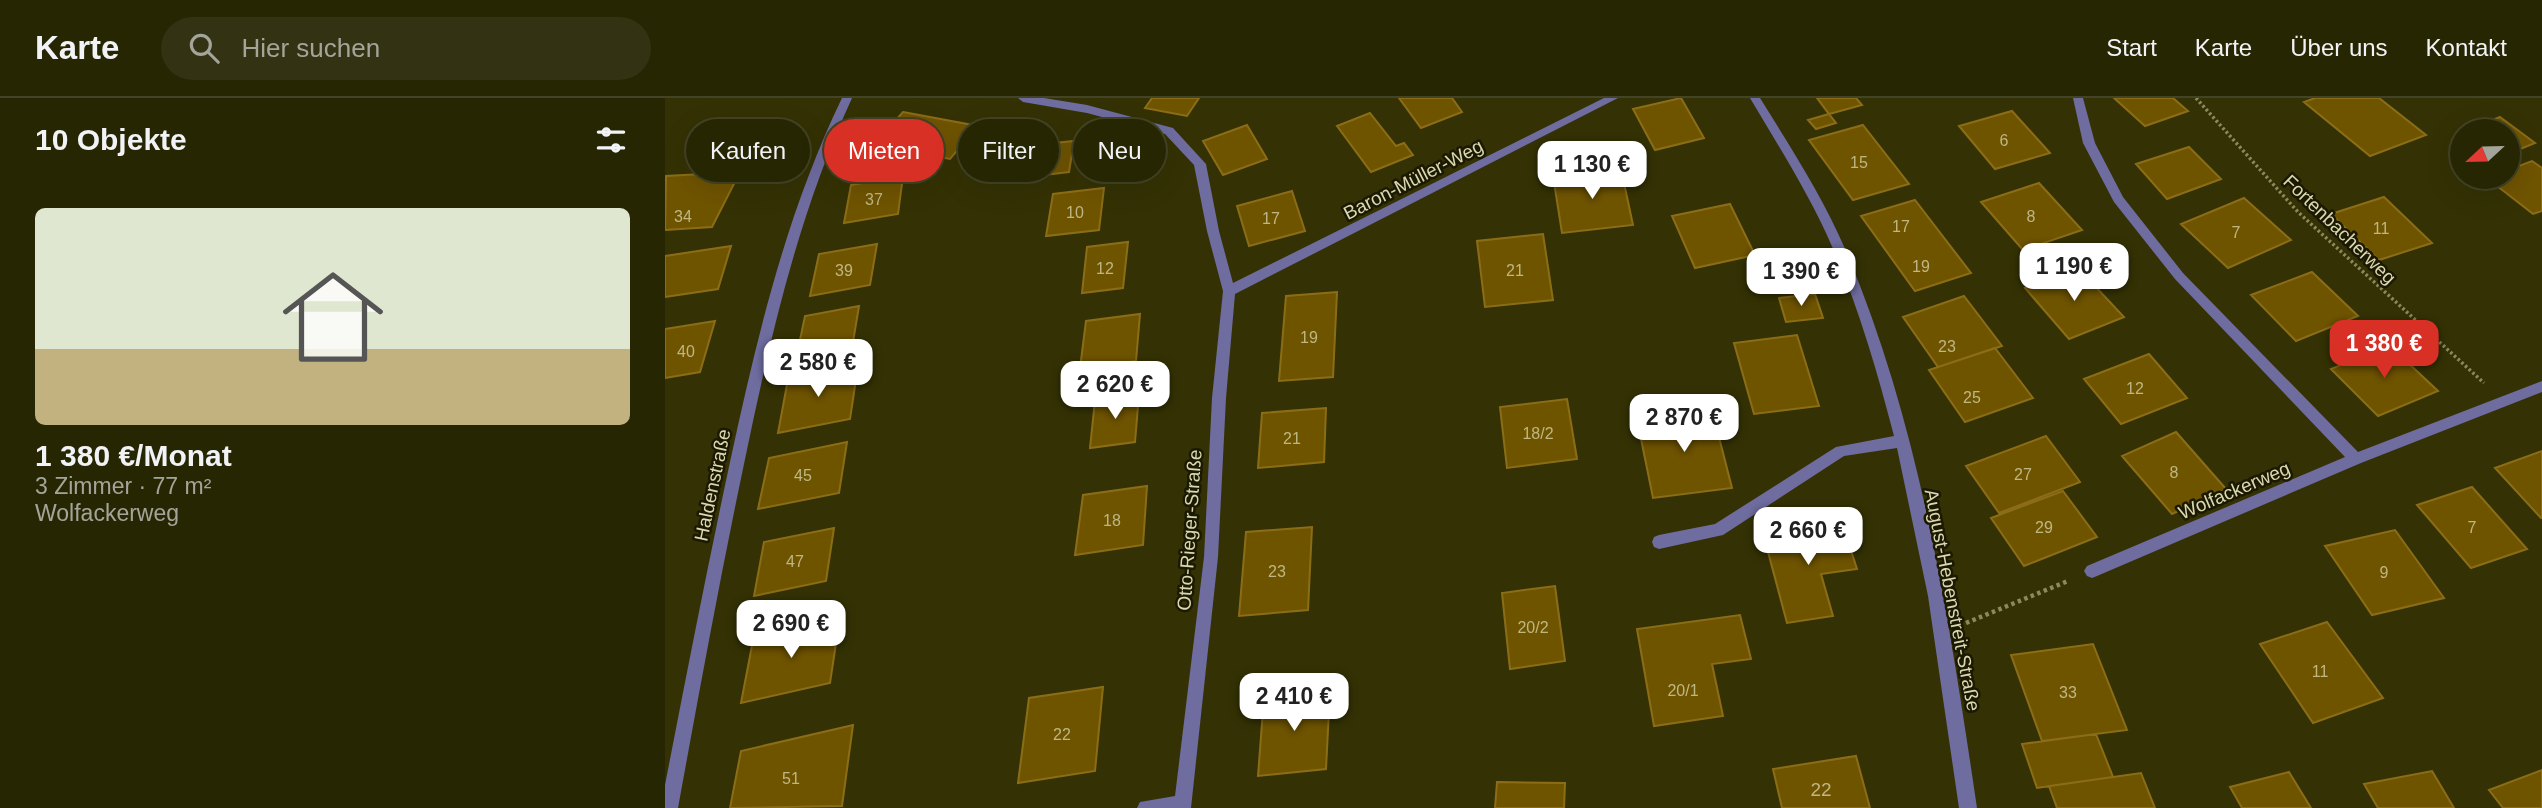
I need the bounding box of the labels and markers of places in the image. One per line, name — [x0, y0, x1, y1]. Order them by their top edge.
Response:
pin: 1 130 € — [1527, 141, 1657, 201]
pin: 1 190 € — [2009, 244, 2139, 303]
pin: 1 390 € — [1736, 248, 1866, 308]
pin: 1 380 € — [2319, 320, 2449, 380]
pin: 2 580 € — [753, 340, 883, 399]
pin: 2 620 € — [1050, 362, 1180, 421]
pin: 2 870 € — [1619, 394, 1749, 454]
pin: 2 660 € — [1743, 508, 1873, 567]
pin: 2 690 € — [726, 601, 856, 660]
pin: 2 410 € — [1229, 674, 1359, 733]

